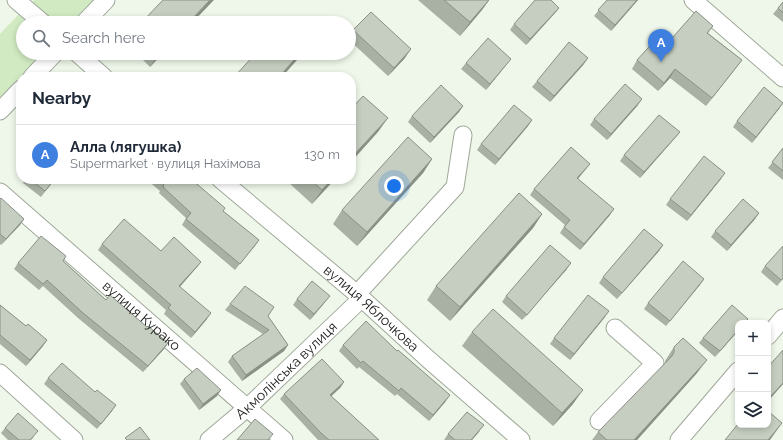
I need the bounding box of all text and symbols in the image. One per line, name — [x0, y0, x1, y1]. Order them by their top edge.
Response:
search box — [16, 16, 356, 60]
icon: search — [30, 27, 52, 49]
text: Search here — [62, 29, 145, 47]
pin: A — [648, 29, 674, 62]
text: Nearby — [32, 88, 91, 108]
text: Алла (лягушка) — [70, 138, 181, 156]
text: A — [41, 147, 49, 162]
text: 130 m — [304, 147, 340, 162]
text: Supermarket · вулиця Нахімова — [70, 156, 261, 171]
your location — [384, 176, 404, 196]
street label: вулиця Яблочкова — [321, 262, 422, 355]
street label: вулиця Курако — [99, 277, 184, 354]
street label: Акмолінська вулиця — [232, 318, 340, 422]
map controls — [735, 320, 771, 428]
button: + — [735, 320, 771, 356]
button: − — [735, 356, 771, 392]
button: layers — [735, 392, 771, 428]

